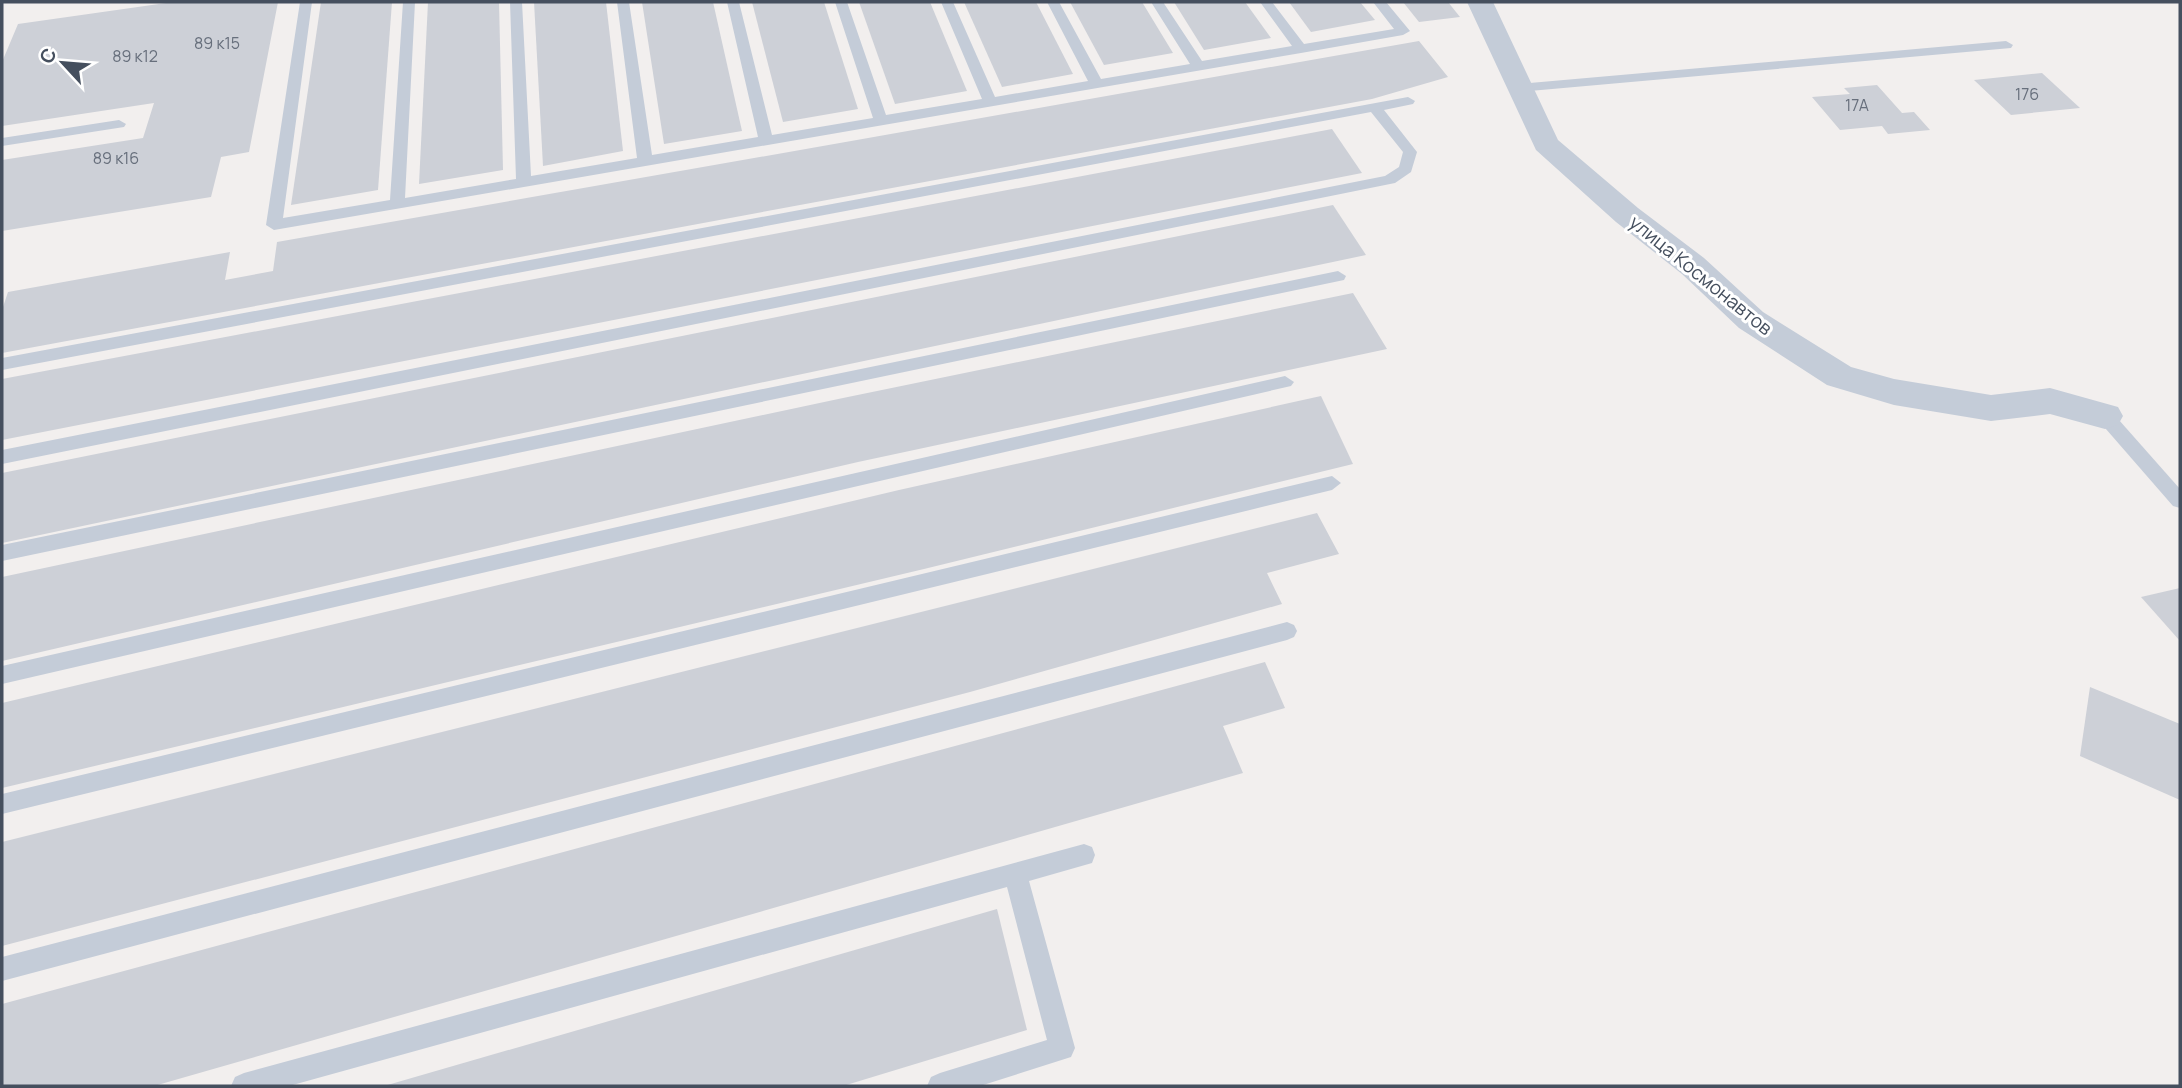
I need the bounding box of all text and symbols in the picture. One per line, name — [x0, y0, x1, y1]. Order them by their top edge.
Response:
north arrow — [28, 28, 98, 98]
house number: 89 к15 — [194, 32, 240, 54]
text: С — [33, 44, 62, 68]
house number: 89 к12 — [112, 45, 158, 67]
house number: 176 — [2015, 83, 2039, 105]
house number: 17А — [1845, 94, 1869, 116]
house number: 89 к16 — [93, 147, 139, 169]
street label: улица Космонавтов — [1624, 209, 1778, 341]

